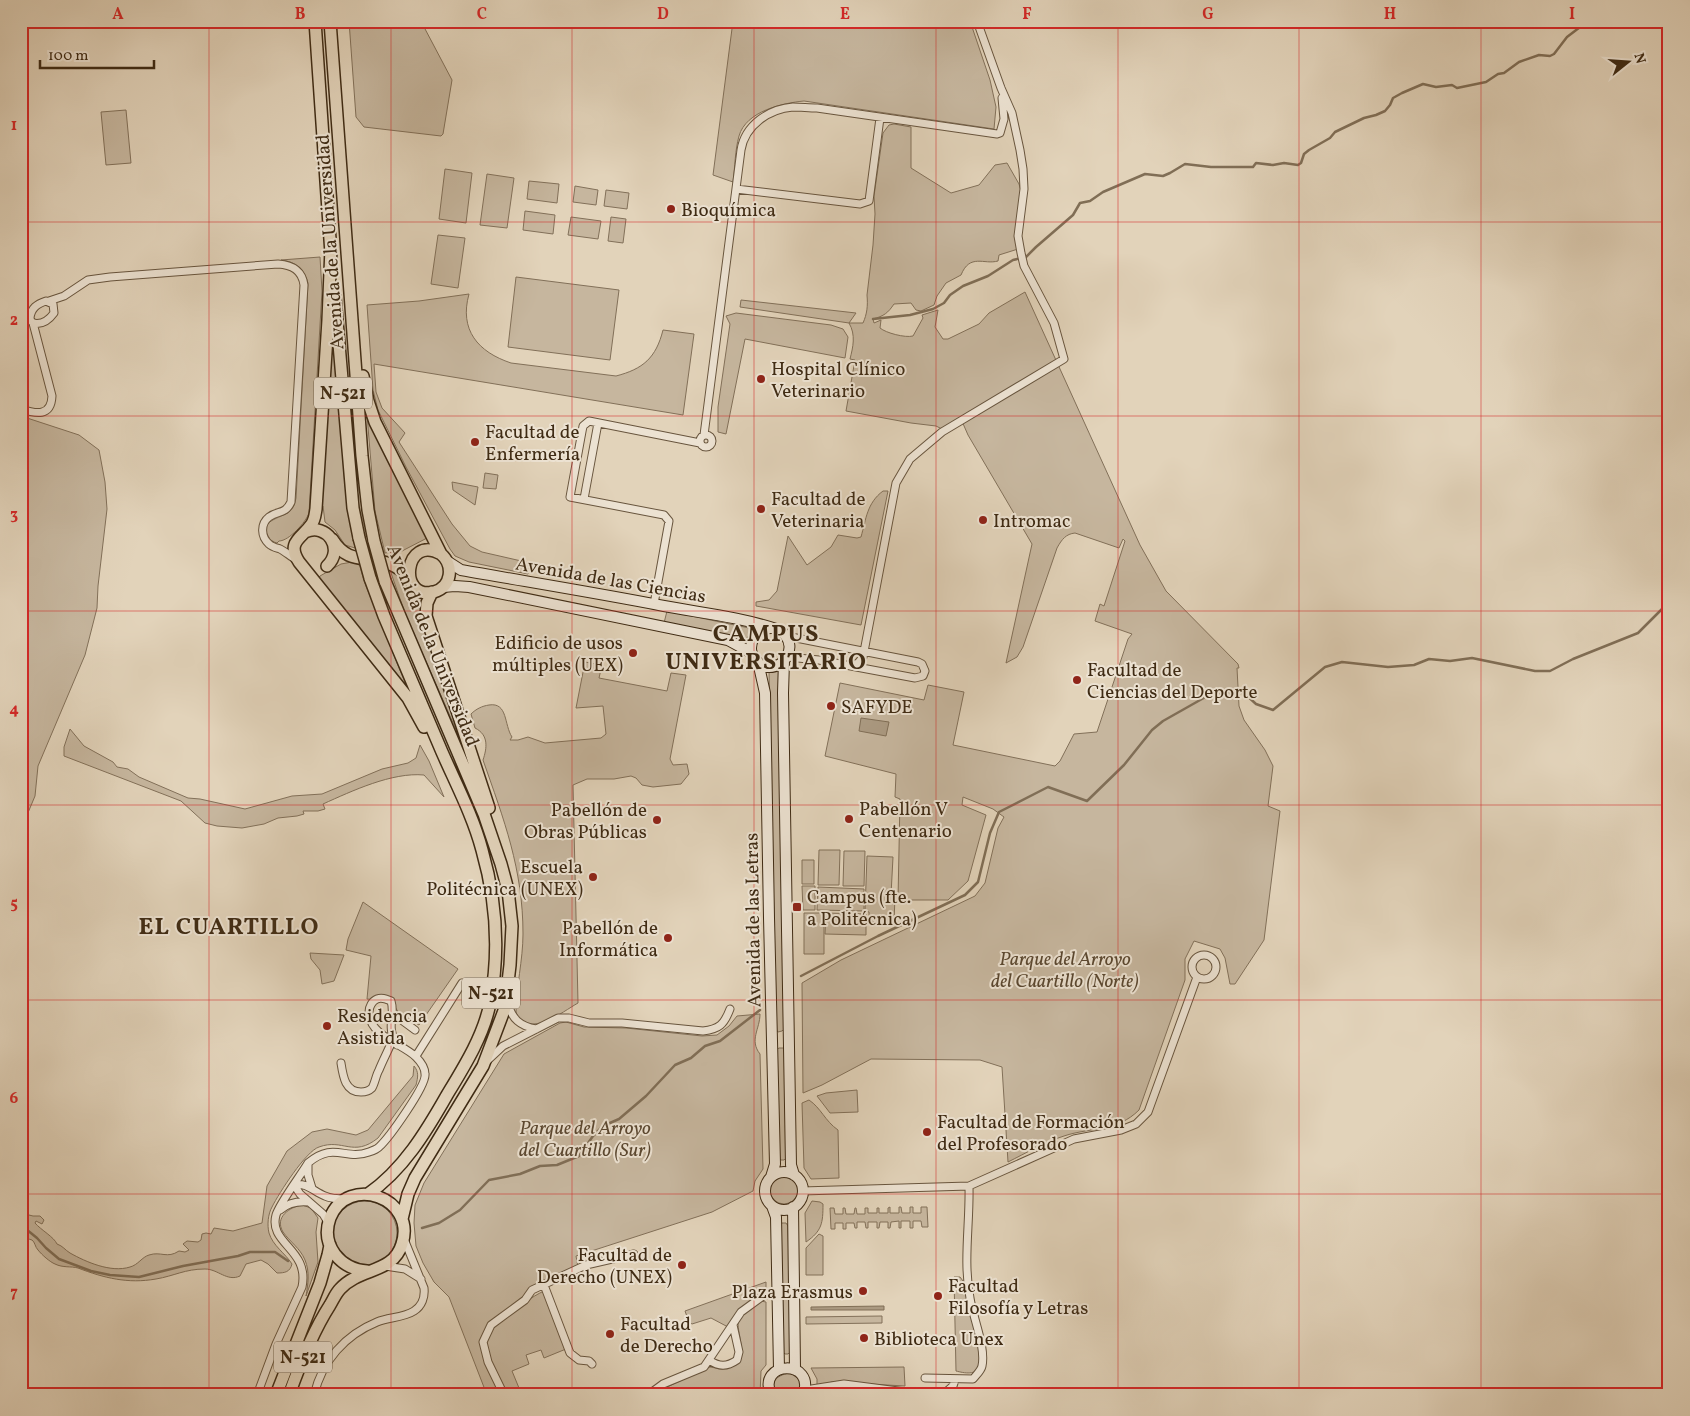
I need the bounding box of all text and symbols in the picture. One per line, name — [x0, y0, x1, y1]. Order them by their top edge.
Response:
text: A — [112, 4, 124, 26]
text: B — [295, 4, 306, 26]
text: C — [477, 4, 487, 26]
text: D — [657, 4, 669, 26]
text: E — [840, 4, 850, 26]
text: F — [1022, 4, 1032, 26]
text: G — [1202, 4, 1214, 26]
text: H — [1384, 4, 1396, 26]
text: I — [1569, 4, 1575, 26]
scale bar — [40, 38, 154, 70]
north arrow — [1602, 38, 1652, 88]
text: 100 m — [48, 46, 88, 67]
text: N — [1628, 51, 1650, 66]
text: 1 — [11, 115, 17, 137]
street label: Avenida de la Universidad — [310, 133, 351, 351]
place label: Bioquímica — [681, 198, 776, 224]
marker: Bioquímica — [665, 203, 677, 215]
text: 2 — [10, 310, 18, 332]
place label: Hospital Clínico Veterinario — [771, 357, 905, 405]
marker: Hospital Clínico Veterinario — [755, 373, 767, 385]
road number: N-521 — [314, 378, 372, 408]
place label: Facultad de Enfermería — [485, 420, 580, 468]
marker: Facultad de Enfermería — [469, 436, 481, 448]
place label: Facultad de Veterinaria — [771, 487, 865, 535]
marker: Facultad de Veterinaria — [755, 503, 767, 515]
text: 3 — [10, 504, 18, 526]
place label: Intromac — [993, 509, 1071, 535]
marker: Intromac — [977, 514, 989, 526]
street label: Avenida de la Universidad — [380, 541, 485, 751]
street label: Avenida de las Ciencias — [513, 551, 708, 611]
district label: CAMPUS UNIVERSITARIO — [665, 618, 867, 680]
place label: Edificio de usos múltiples (UEX) — [492, 631, 623, 679]
marker: Edificio de usos múltiples (UEX) — [627, 647, 639, 659]
place label: Facultad de Ciencias del Deporte — [1087, 658, 1258, 706]
marker: Facultad de Ciencias del Deporte — [1071, 674, 1083, 686]
place label: SAFYDE — [841, 695, 913, 721]
text: 4 — [9, 699, 19, 721]
marker: SAFYDE — [825, 700, 837, 712]
place label: Pabellón V Centenario — [859, 797, 952, 845]
place label: Pabellón de Obras Públicas — [524, 798, 647, 846]
marker: Pabellón V Centenario — [843, 813, 855, 825]
marker: Pabellón de Obras Públicas — [651, 814, 663, 826]
street label: Avenida de las Letras — [739, 832, 769, 1007]
place label: Escuela Politécnica (UNEX) — [426, 855, 583, 903]
marker: Escuela Politécnica (UNEX) — [587, 871, 599, 883]
place label: Campus (fte. a Politécnica) — [807, 885, 917, 933]
text: 5 — [10, 893, 18, 915]
marker: Campus (fte. a Politécnica) — [791, 901, 803, 913]
district label: EL CUARTILLO — [138, 911, 320, 945]
place label: Pabellón de Informática — [559, 916, 658, 964]
marker: Pabellón de Informática — [662, 932, 674, 944]
park label: Parque del Arroyo del Cuartillo (Norte) — [991, 947, 1139, 995]
road number: N-521 — [462, 978, 520, 1008]
place label: Residencia Asistida — [337, 1004, 427, 1052]
marker: Residencia Asistida — [321, 1020, 333, 1032]
text: 6 — [10, 1088, 19, 1110]
place label: Facultad de Formación del Profesorado — [937, 1110, 1125, 1158]
park label: Parque del Arroyo del Cuartillo (Sur) — [519, 1116, 651, 1164]
marker: Facultad de Formación del Profesorado — [921, 1126, 933, 1138]
place label: Facultad de Derecho (UNEX) — [537, 1243, 672, 1291]
marker: Facultad de Derecho (UNEX) — [676, 1259, 688, 1271]
place label: Facultad Filosofía y Letras — [948, 1274, 1088, 1322]
place label: Plaza Erasmus — [731, 1280, 853, 1306]
text: 7 — [10, 1282, 18, 1304]
marker: Plaza Erasmus — [857, 1285, 869, 1297]
marker: Facultad Filosofía y Letras — [932, 1290, 944, 1302]
place label: Facultad de Derecho — [620, 1312, 713, 1360]
place label: Biblioteca Unex — [874, 1327, 1004, 1353]
marker: Facultad de Derecho — [604, 1328, 616, 1340]
marker: Biblioteca Unex — [858, 1332, 870, 1344]
road number: N-521 — [274, 1341, 332, 1372]

